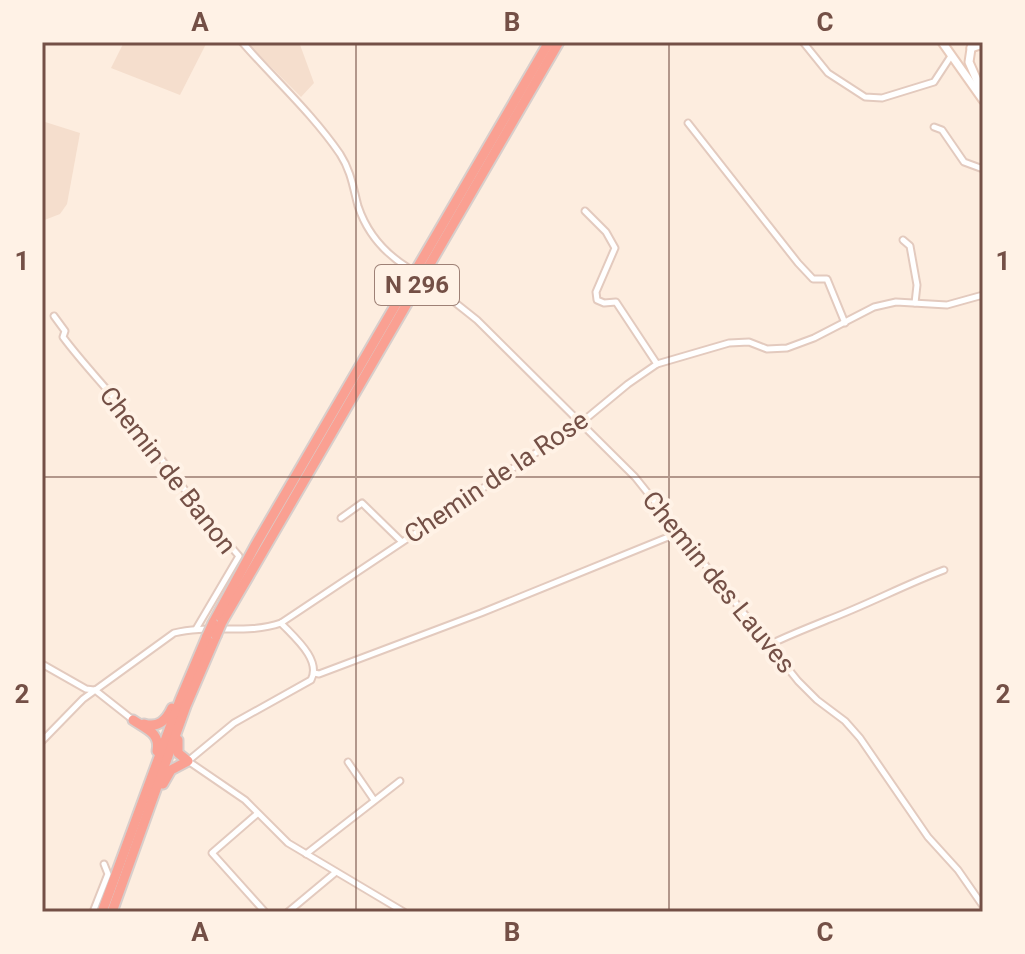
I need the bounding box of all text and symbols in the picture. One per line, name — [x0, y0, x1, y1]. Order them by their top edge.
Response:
text: A — [191, 7, 209, 37]
text: B — [504, 7, 520, 37]
text: C — [816, 7, 834, 37]
text: 1 — [15, 246, 29, 276]
text: 1 — [996, 246, 1010, 276]
road number: N 296 — [375, 265, 459, 305]
street label: Chemin de Banon — [93, 380, 243, 560]
street label: Chemin de la Rose — [399, 404, 593, 550]
street label: Chemin des Lauves — [636, 485, 802, 679]
text: 2 — [15, 679, 29, 709]
text: 2 — [996, 679, 1010, 709]
text: A — [191, 917, 209, 947]
text: B — [504, 917, 520, 947]
text: C — [816, 917, 834, 947]

